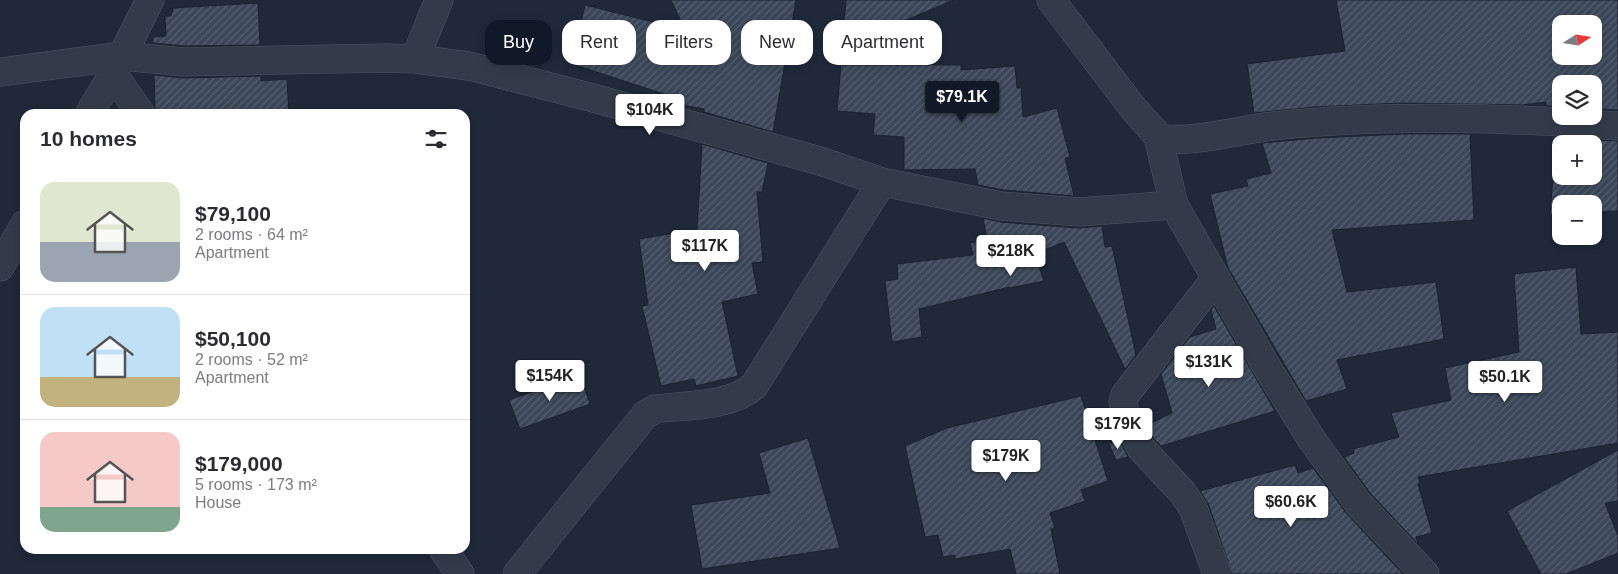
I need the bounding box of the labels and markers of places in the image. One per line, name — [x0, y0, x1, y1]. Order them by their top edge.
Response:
pin: $79.1K — [921, 80, 1003, 123]
pin: $104K — [615, 94, 685, 136]
pin: $117K — [670, 230, 740, 272]
pin: $218K — [976, 234, 1046, 277]
pin: $131K — [1174, 346, 1244, 388]
pin: $154K — [515, 360, 585, 402]
pin: $50.1K — [1464, 360, 1546, 403]
pin: $179K — [1083, 408, 1153, 450]
pin: $179K — [971, 440, 1041, 482]
pin: $60.6K — [1250, 486, 1332, 528]

